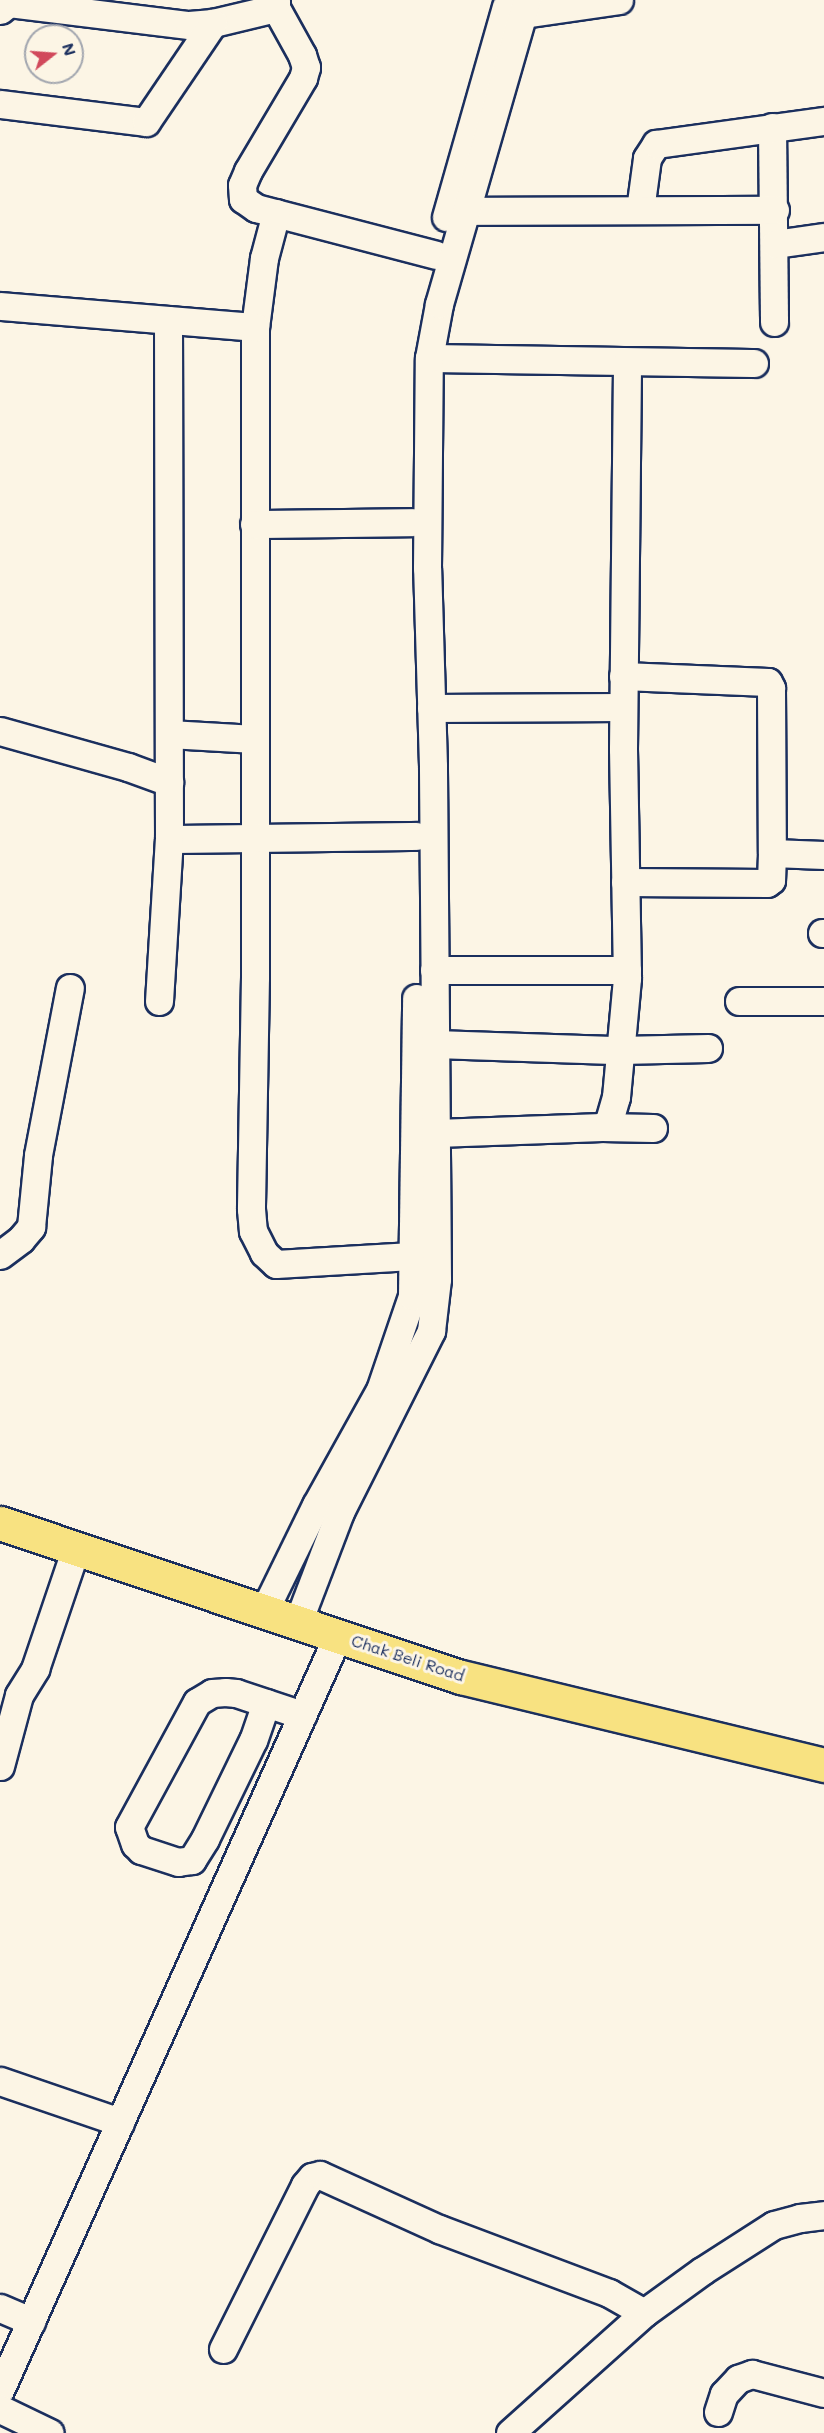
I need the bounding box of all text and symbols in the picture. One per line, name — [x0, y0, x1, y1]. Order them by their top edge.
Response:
north arrow — [24, 24, 84, 84]
text: N — [58, 40, 82, 58]
street label: Chak Beli Road — [349, 1631, 467, 1685]

